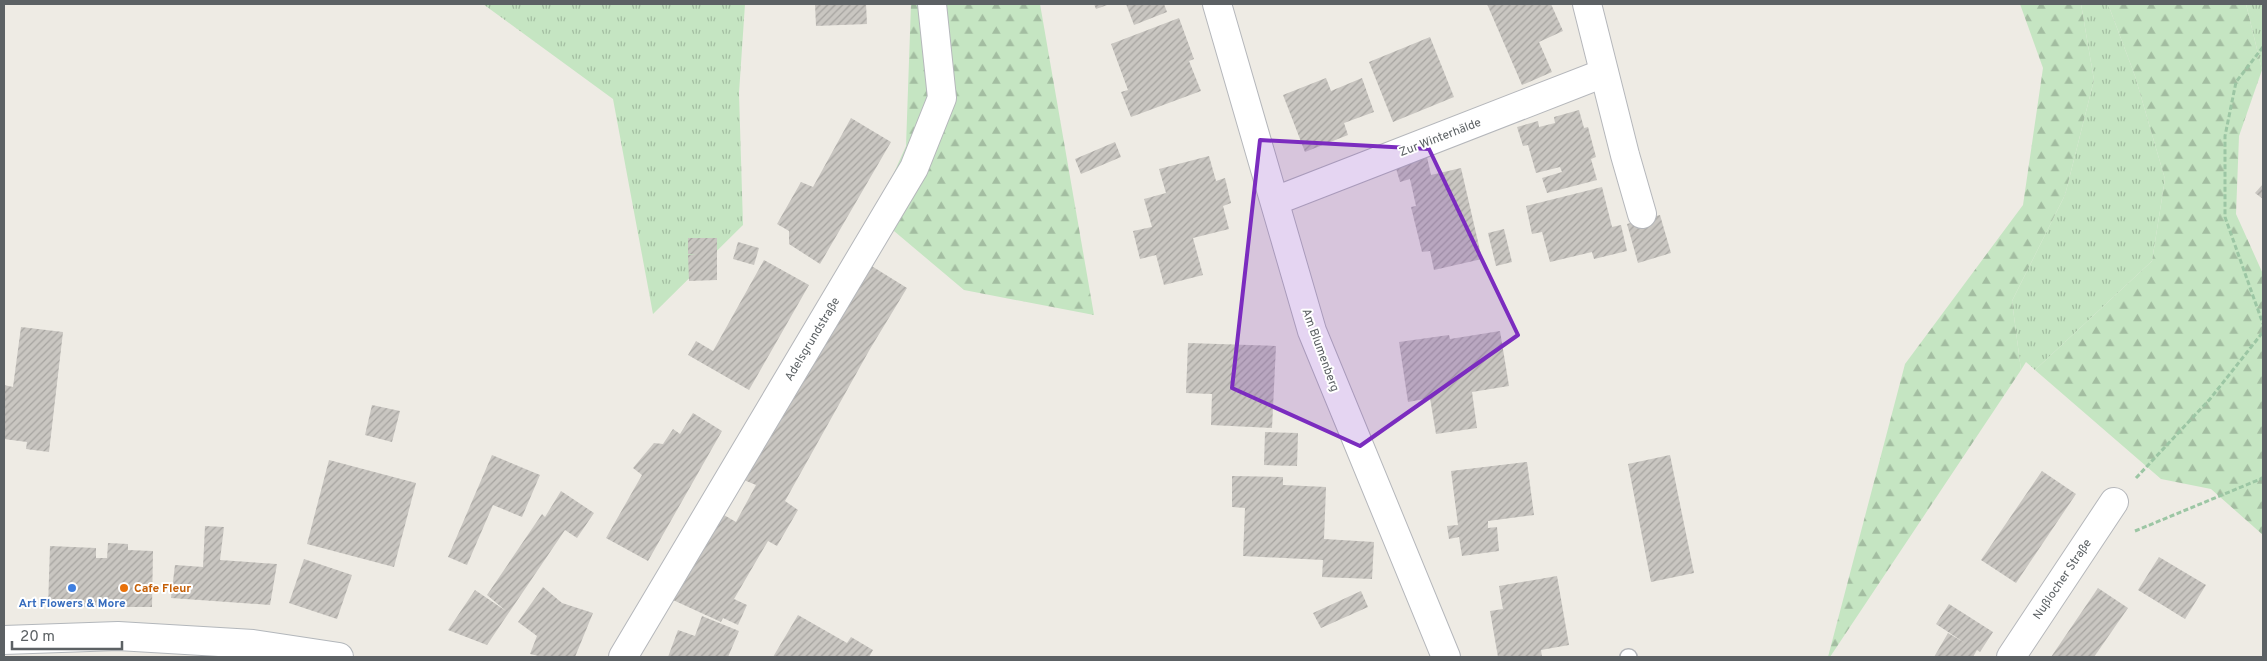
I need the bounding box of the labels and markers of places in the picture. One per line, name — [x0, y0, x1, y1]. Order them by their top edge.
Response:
place label: Cafe Fleur — [134, 581, 191, 597]
marker: Art Flowers & More — [66, 582, 78, 594]
marker: Cafe Fleur — [118, 582, 130, 594]
place label: Art Flowers & More — [18, 596, 126, 612]

